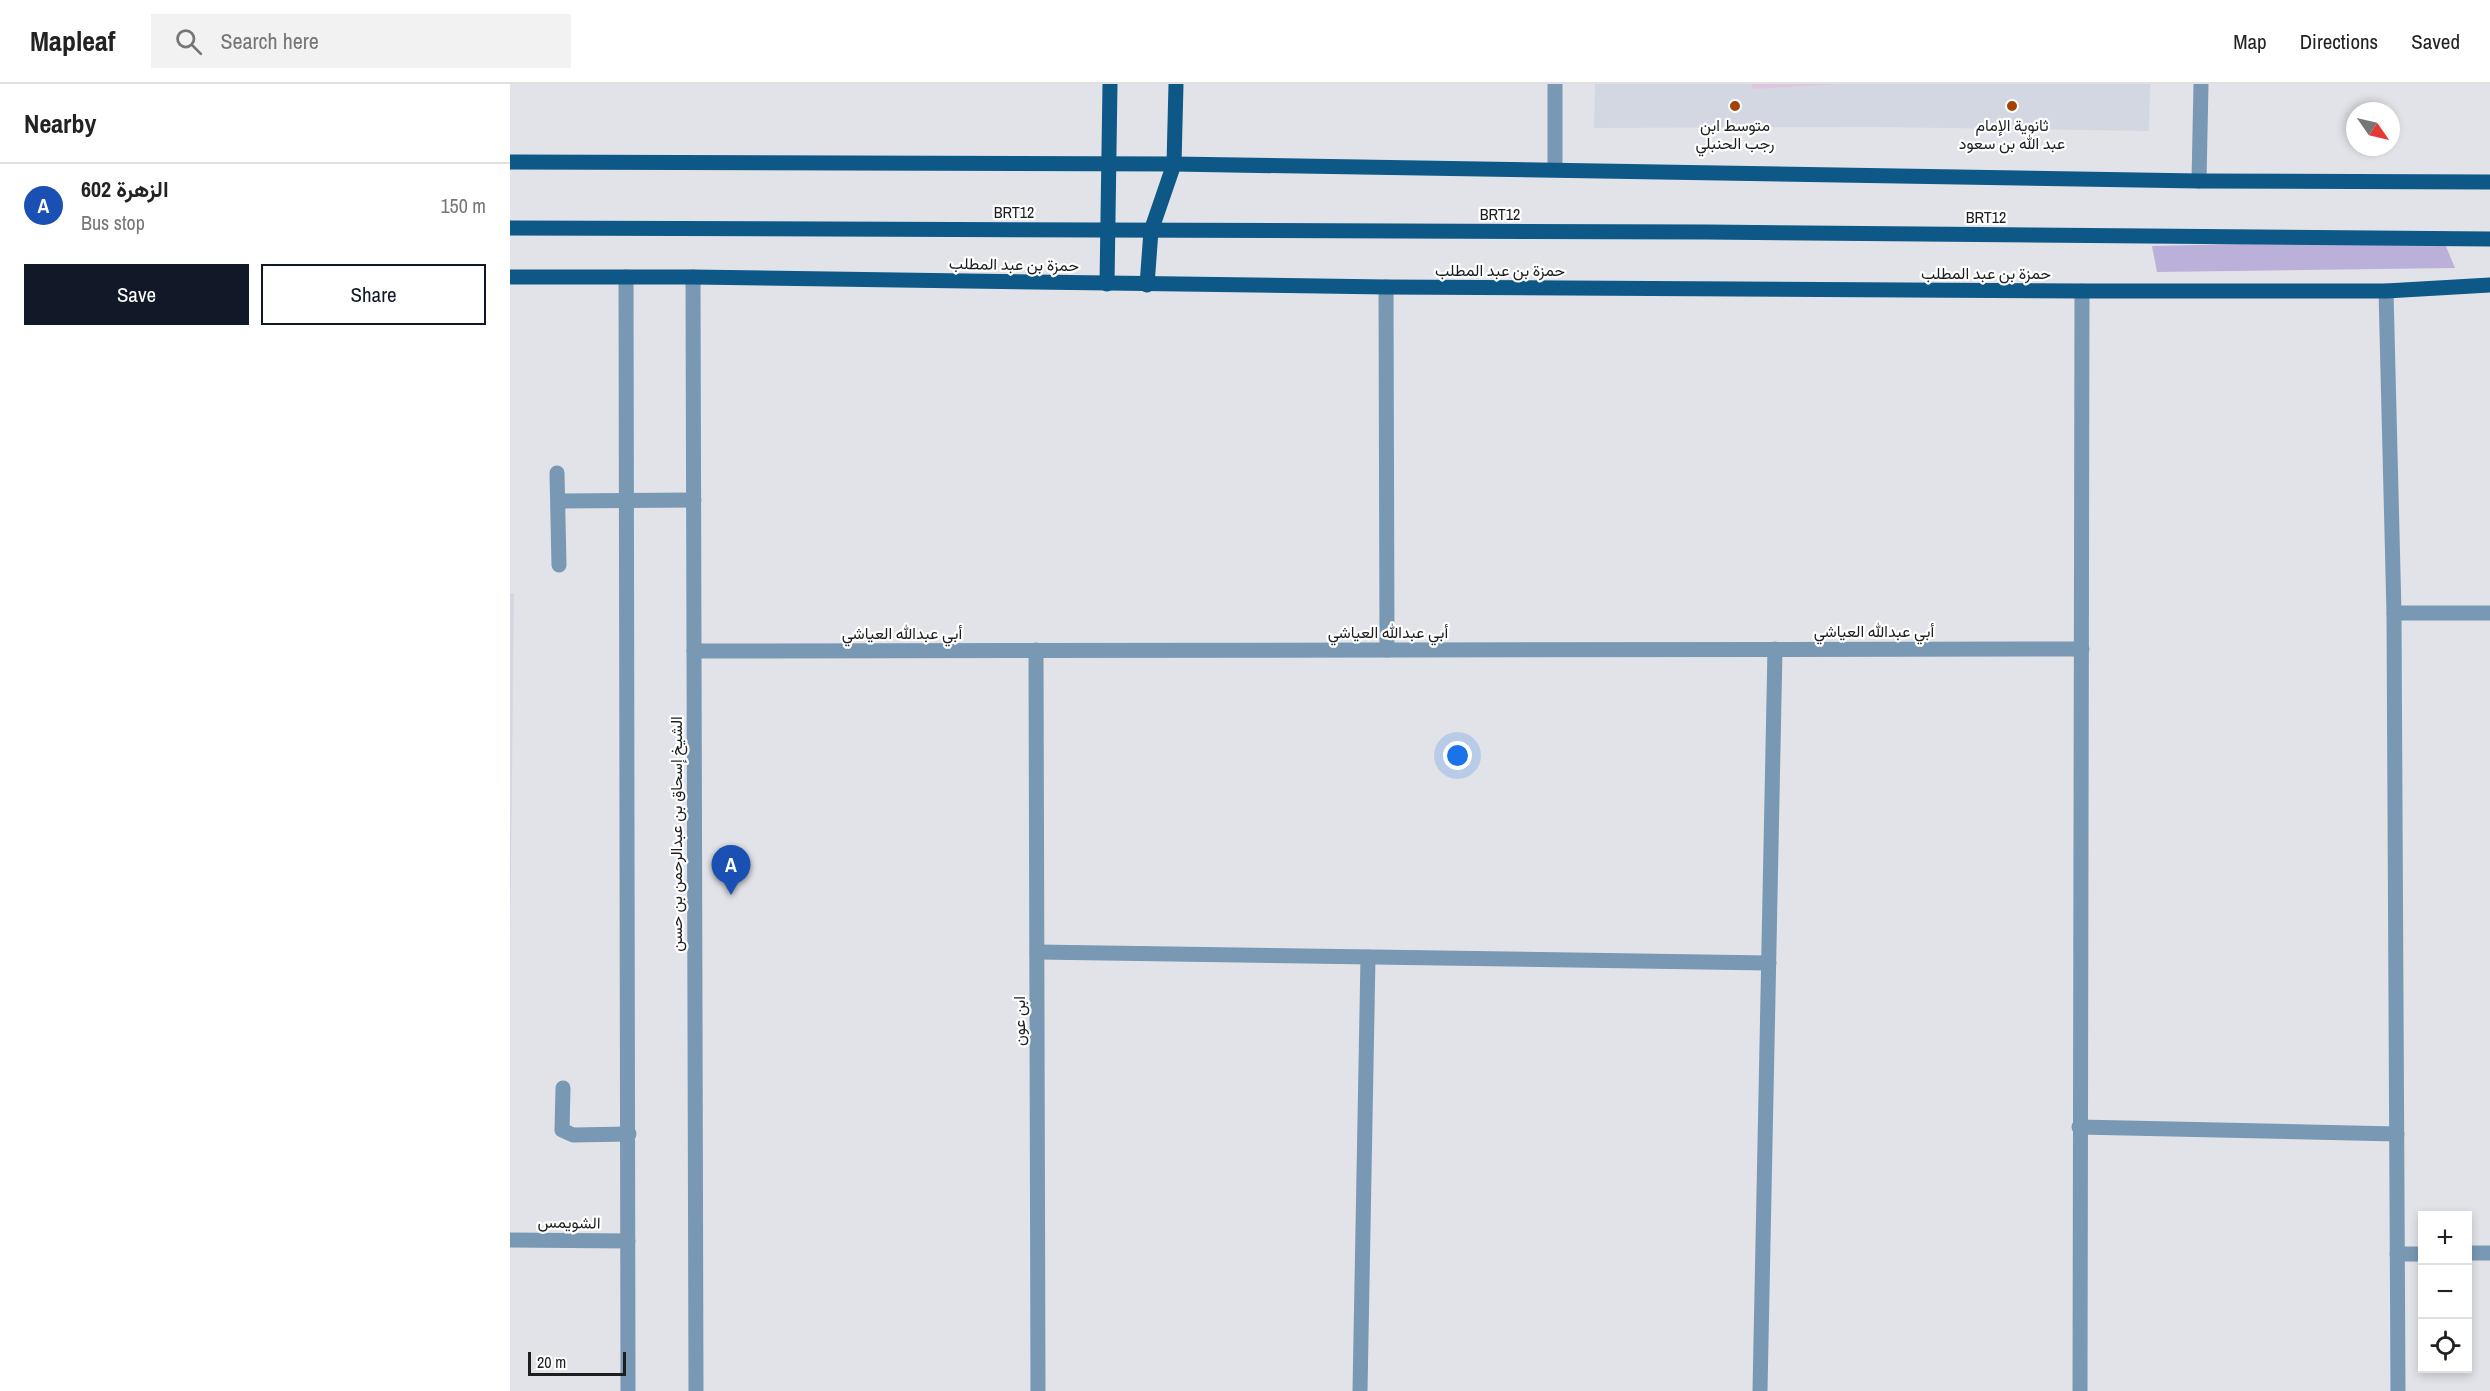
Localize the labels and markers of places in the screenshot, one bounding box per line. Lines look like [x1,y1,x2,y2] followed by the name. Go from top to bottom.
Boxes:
[1728,99,1742,113] marker: متوسط ابن رجب الحنبلي
[2005,99,2019,113] marker: ثانوية الإمام عبد الله بن سعود
[1695,114,1775,157] place label: متوسط ابن رجب الحنبلي
[1959,114,2065,154] place label: ثانوية الإمام عبد الله بن سعود
[712,846,750,895] pin: A

